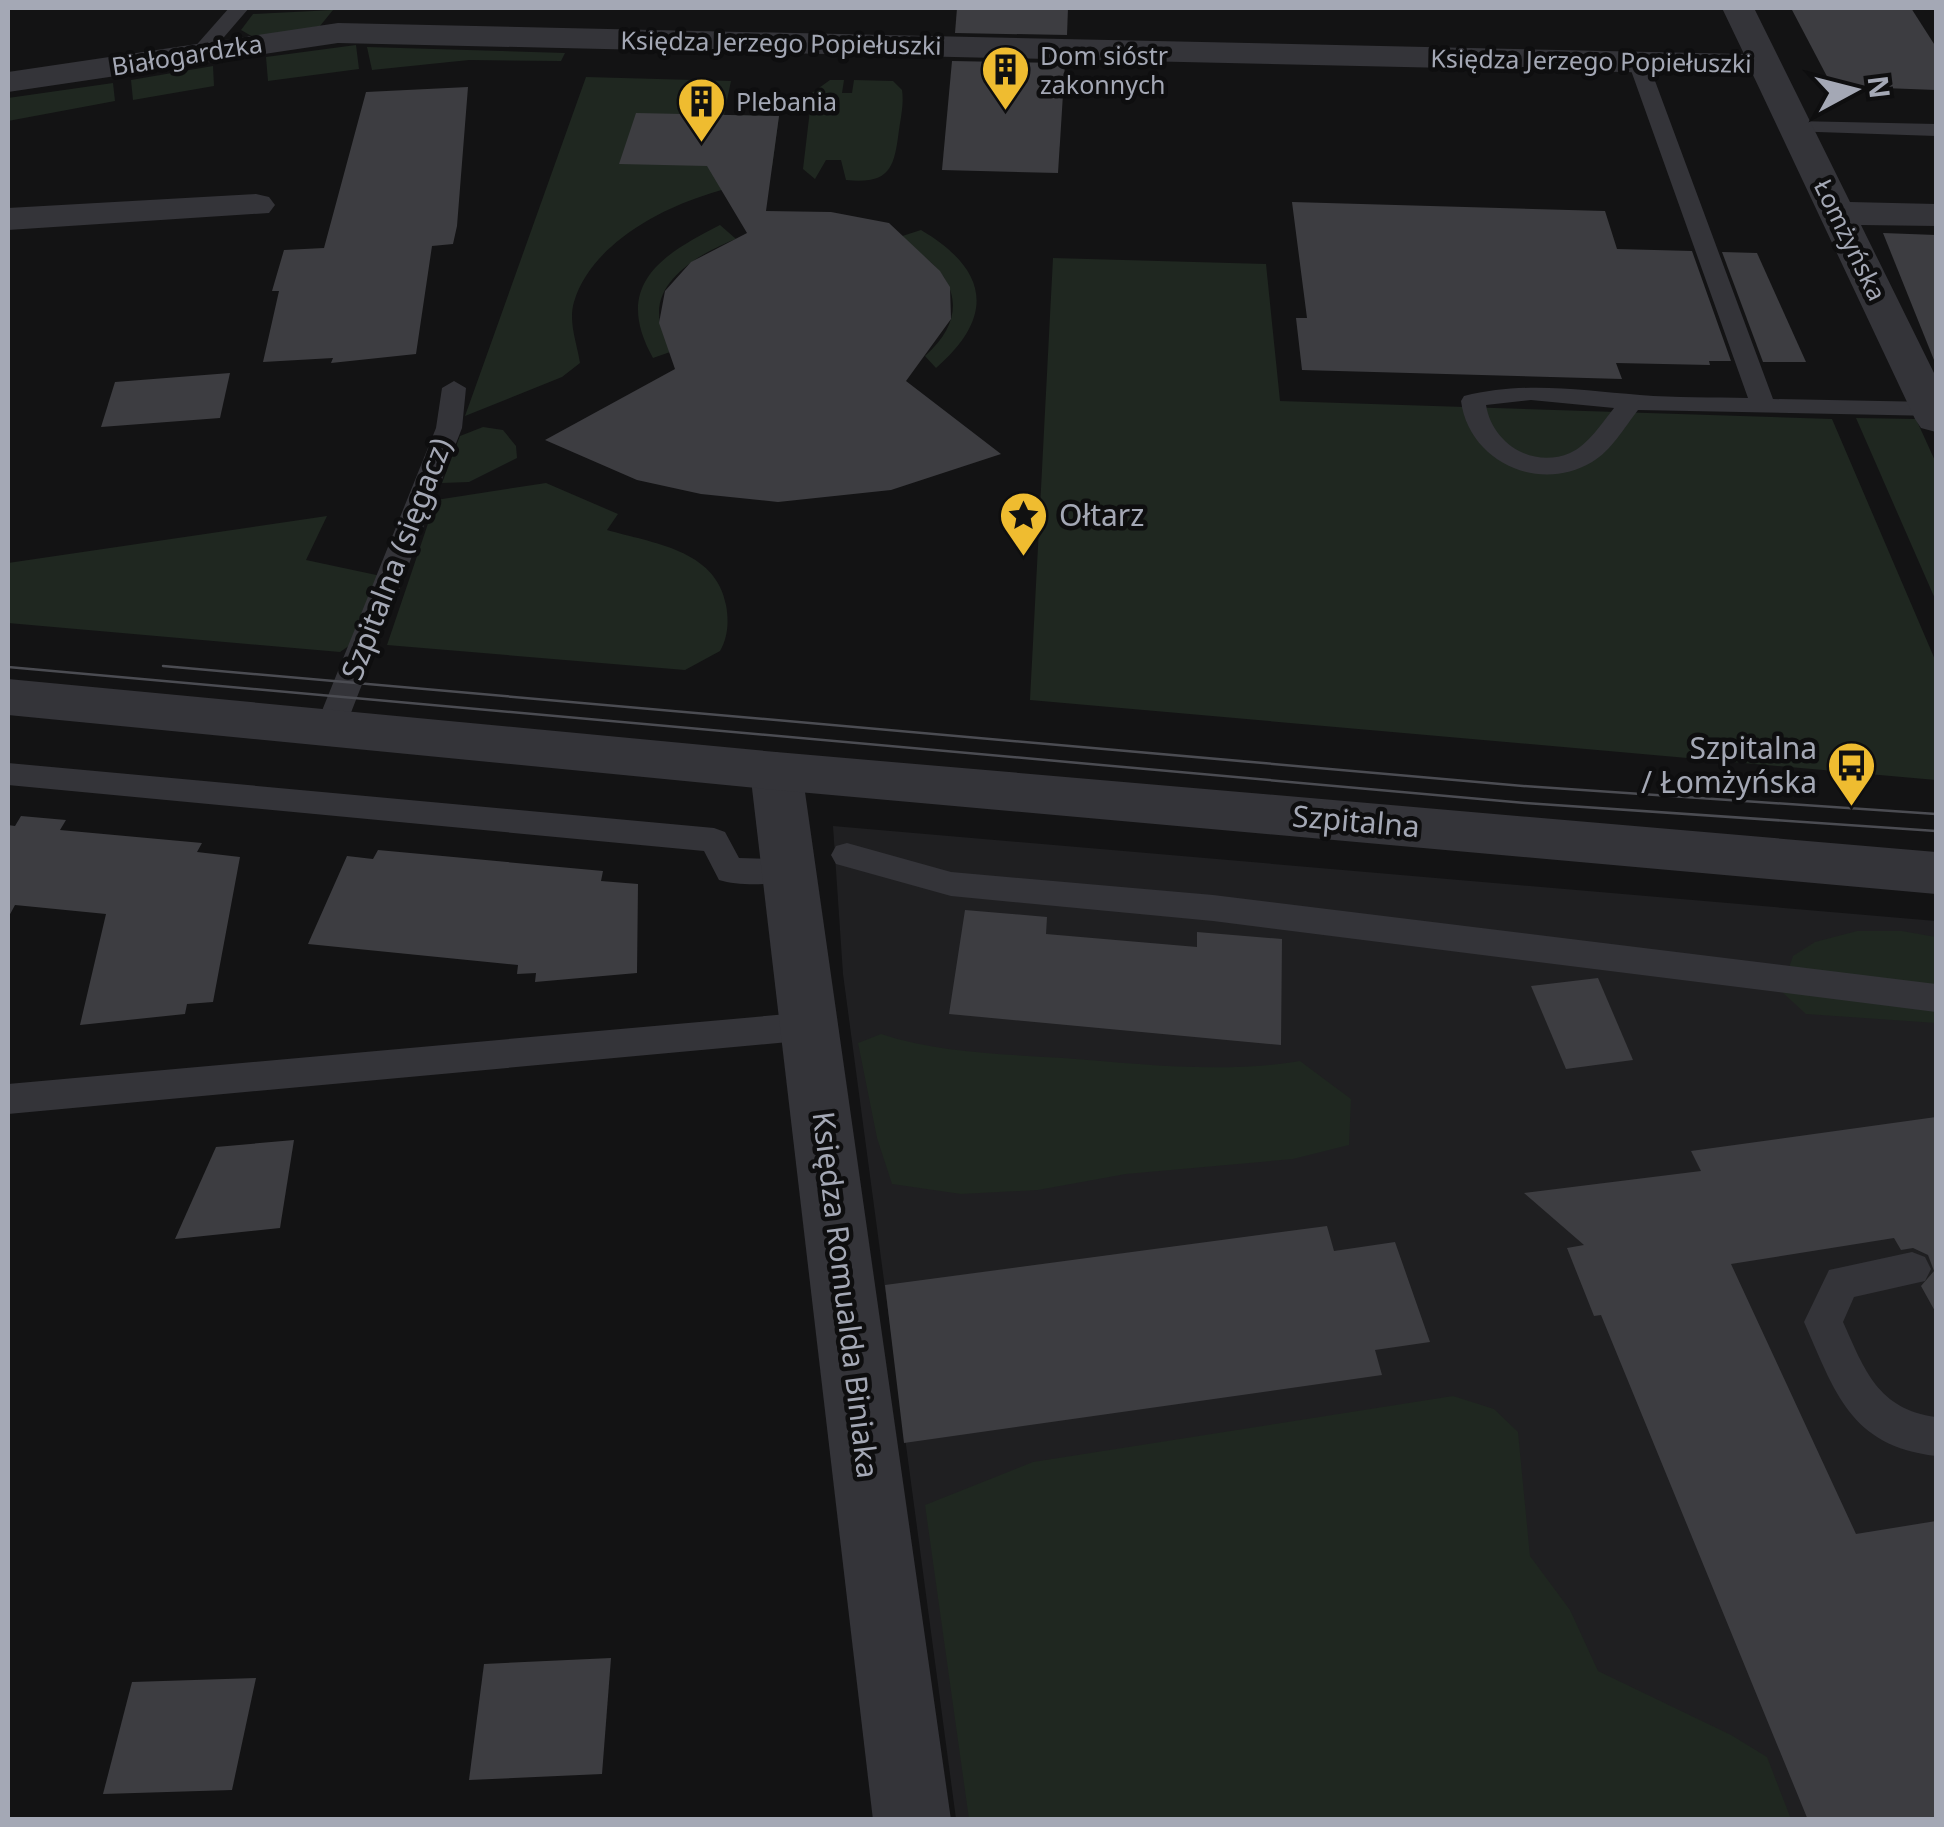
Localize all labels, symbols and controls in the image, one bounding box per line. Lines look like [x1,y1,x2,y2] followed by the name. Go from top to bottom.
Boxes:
[620,22,942,62] street label: Księdza Jerzego Popiełuszki
[109,25,265,83] street label: Białogardzka
[1040,38,1168,101] place label: Dom sióstr zakonnych
[1430,40,1752,80] street label: Księdza Jerzego Popiełuszki
[1804,40,1904,140] north arrow
[979,44,1031,112] building icon: Dom sióstr zakonnych
[1860,73,1900,100] text: N
[675,76,727,144] building icon: Plebania
[736,84,837,118] place label: Plebania
[1807,173,1895,306] street label: Łomżyńska
[331,432,461,685] street label: Szpitalna (sięgacz)
[998,490,1050,558] place icon: Ołtarz
[1059,494,1144,535] place label: Ołtarz
[1641,727,1817,802] place label: Szpitalna / Łomżyńska
[1826,740,1878,808] bus stop icon: Szpitalna / Łomżyńska
[1291,795,1421,846] street label: Szpitalna
[804,1109,889,1480] street label: Księdza Romualda Biniaka

